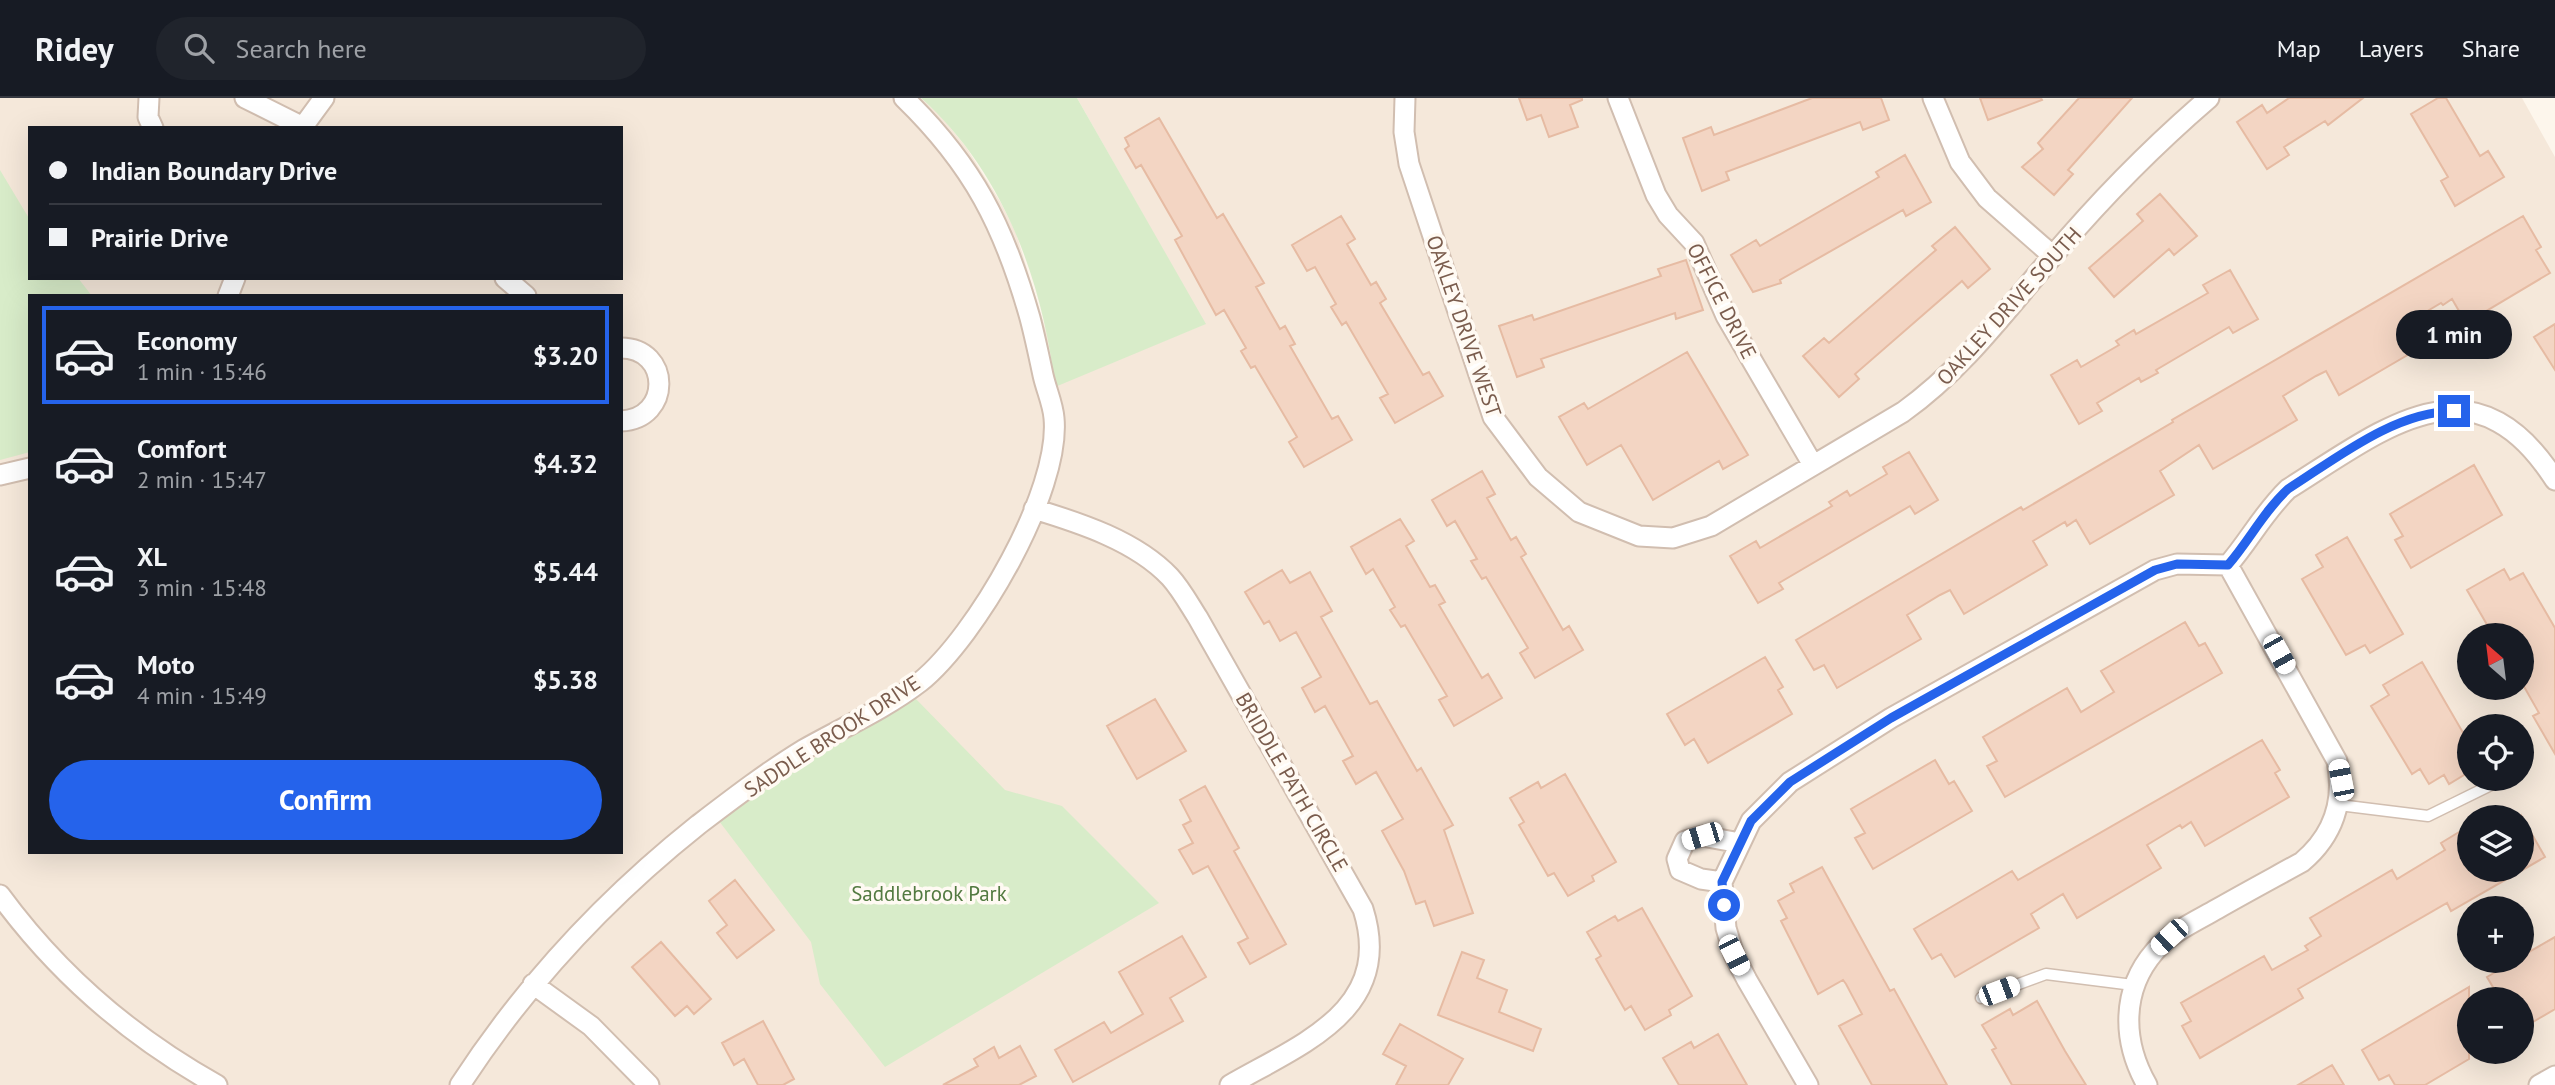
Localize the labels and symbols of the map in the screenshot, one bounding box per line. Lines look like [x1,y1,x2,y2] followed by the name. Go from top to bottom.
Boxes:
[1931,221,2087,391] street label: OAKLEY DRIVE SOUTH
[1420,232,1508,421] street label: OAKLEY DRIVE WEST
[1681,238,1763,364] street label: OFFICE DRIVE
[2396,310,2512,358] callout: 1 min
[2438,395,2470,427] route end
[2457,623,2534,700] north arrow
[2260,631,2299,677] car
[739,669,925,803] street label: SADDLE BROOK DRIVE
[1230,688,1354,876] street label: BRIDDLE PATH CIRCLE
[2327,757,2356,803] car
[1679,820,1726,852] car
[851,880,1007,907] park label: Saddlebrook Park
[1708,889,1740,921] route start
[2147,915,2192,959] car
[1716,932,1753,978] car
[1976,974,2023,1008] car

